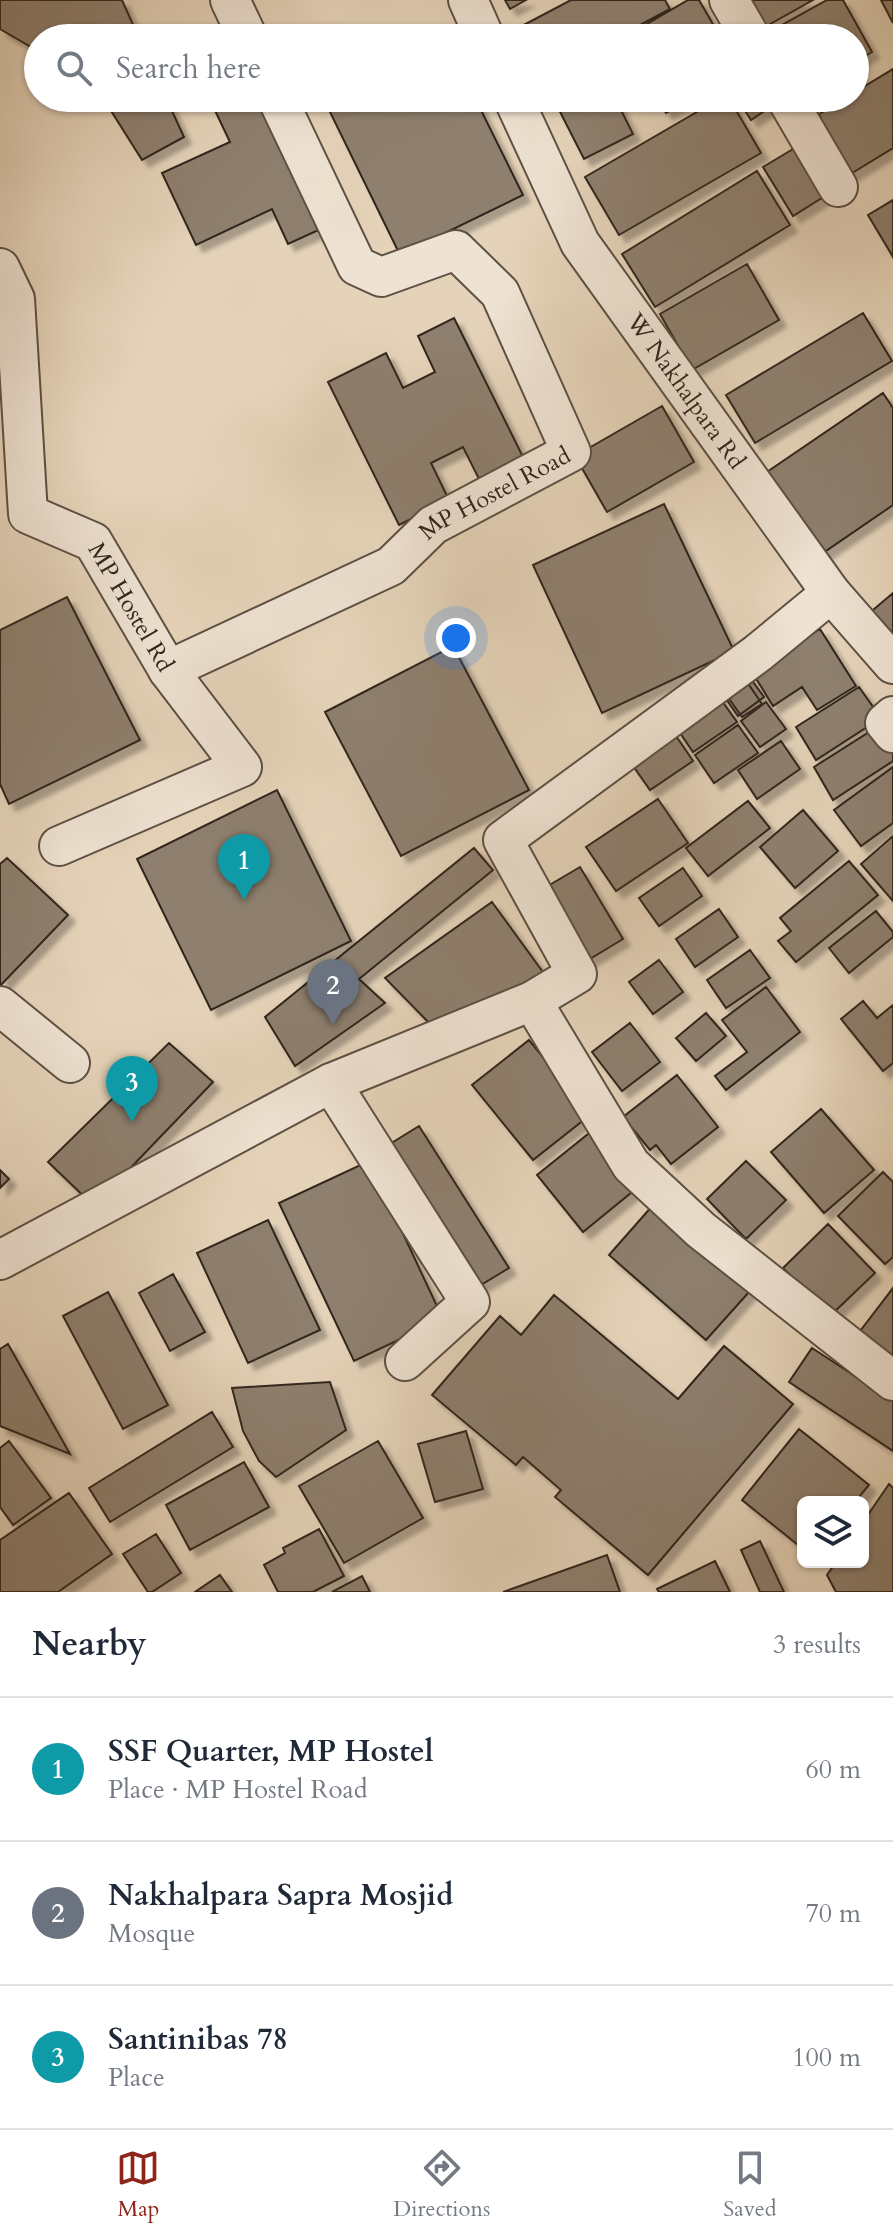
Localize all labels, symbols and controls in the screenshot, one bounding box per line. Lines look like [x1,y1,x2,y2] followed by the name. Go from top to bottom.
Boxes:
[24,24,869,112] search box
[52,46,96,90] icon: search
[116,48,261,89] text: Search here
[618,306,753,476] street label: W Nakhalpara Rd
[411,439,577,548] street label: MP Hostel Road
[80,536,182,678] street label: MP Hostel Rd
[436,618,476,658] your location
[218,834,270,900] pin: 1
[307,959,359,1025] pin: 2
[106,1056,158,1122] pin: 3
[797,1496,869,1568] map controls
[797,1496,869,1568] button: layers
[32,1621,147,1667] text: Nearby
[773,1627,861,1662] text: 3 results
[108,1731,433,1772] text: SSF Quarter, MP Hostel
[51,1752,65,1787] text: 1
[805,1752,861,1787] text: 60 m
[108,1772,368,1807] text: Place · MP Hostel Road
[108,1875,453,1916] text: Nakhalpara Sapra Mosjid
[51,1896,65,1931] text: 2
[805,1896,861,1931] text: 70 m
[108,1916,195,1951] text: Mosque
[108,2019,288,2060] text: Santinibas 78
[51,2040,65,2075] text: 3
[792,2040,861,2075] text: 100 m
[108,2060,165,2095] text: Place
[116,2146,160,2224] tab: Map
[393,2146,490,2224] tab: Directions
[723,2146,777,2224] tab: Saved

